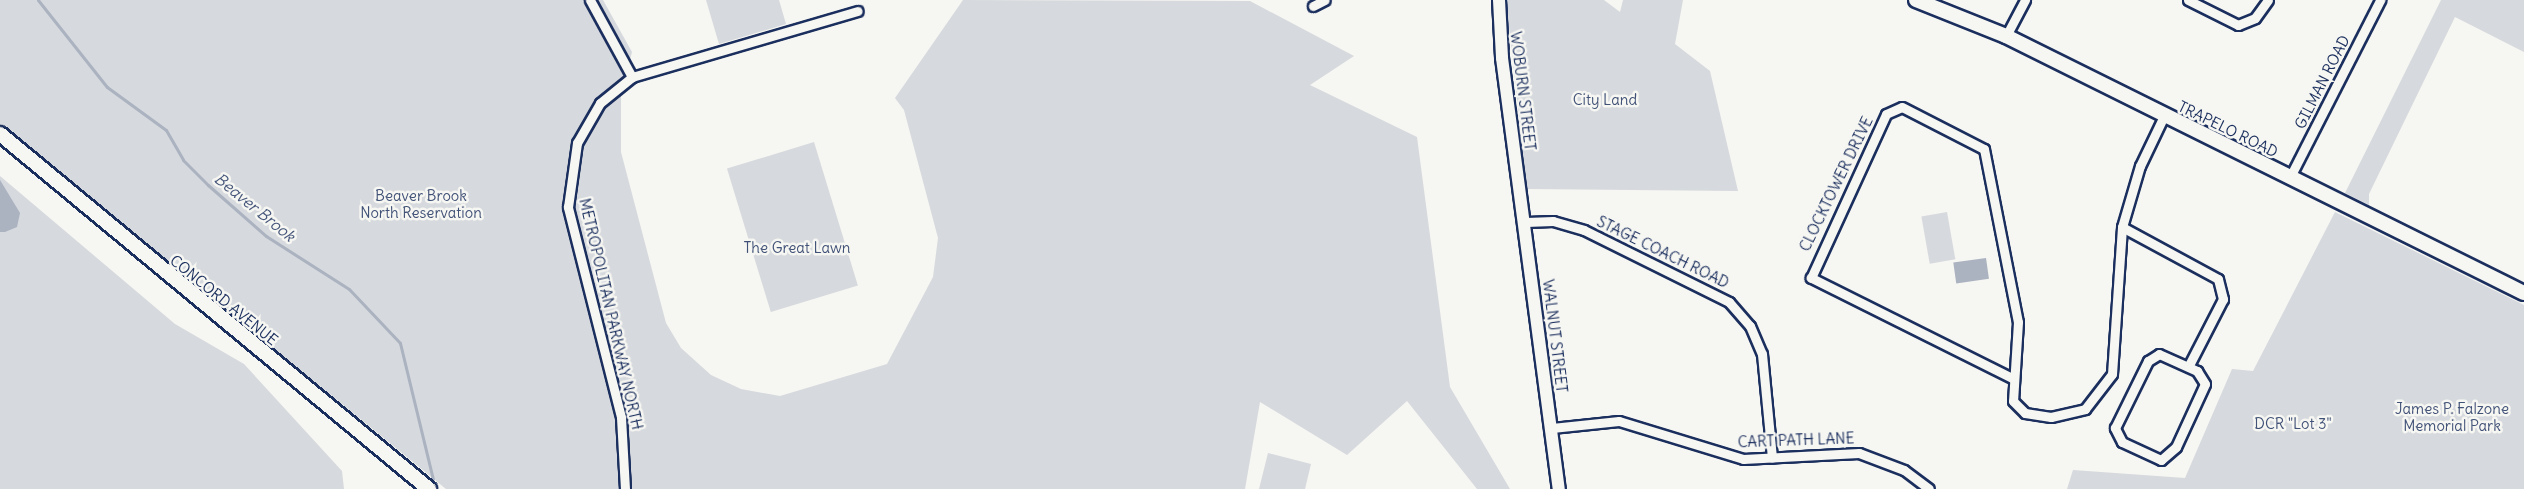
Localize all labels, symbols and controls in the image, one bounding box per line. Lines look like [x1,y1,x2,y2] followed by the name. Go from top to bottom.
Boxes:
[1507,30,1539,152] street label: WOBURN STREET
[2291,32,2353,132] street label: GILMAN ROAD
[1573,91,1637,109] park label: City Land
[2175,97,2281,161] street label: TRAPELO ROAD
[1796,114,1876,254] street label: CLOCKTOWER DRIVE
[211,169,299,245] water label: Beaver Brook
[360,186,482,221] park label: Beaver Brook North Reservation
[576,197,646,431] street label: METROPOLITAN PARKWAY NORTH
[1594,212,1732,292] street label: STAGE COACH ROAD
[743,239,851,257] park label: The Great Lawn
[167,251,281,349] street label: CONCORD AVENUE
[1539,278,1571,394] street label: WALNUT STREET
[2395,399,2509,434] park label: James P. Falzone Memorial Park
[2254,415,2332,433] park label: DCR "Lot 3"
[1737,429,1855,451] street label: CART PATH LANE

